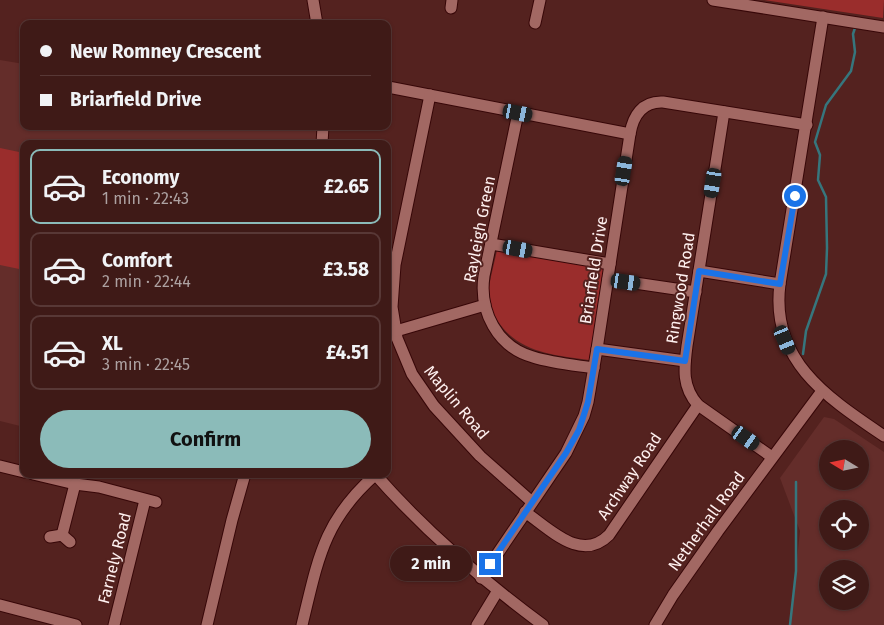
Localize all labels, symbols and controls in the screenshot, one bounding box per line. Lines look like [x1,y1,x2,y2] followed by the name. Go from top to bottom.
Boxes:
[70,40,261,63] text: New Romney Crescent
[70,88,201,111] text: Briarfield Drive
[501,103,534,123] car
[614,155,633,187] car
[42,164,87,209] icon: car
[102,166,179,189] text: Economy
[703,167,722,199] car
[460,174,499,284] street label: Rayleigh Green
[324,175,369,198] text: £2.65
[784,185,806,207] route start
[102,189,189,208] text: 1 min · 22:43
[576,215,611,325] street label: Briarfield Drive
[662,231,699,345] street label: Ringwood Road
[501,239,534,259] car
[42,247,87,292] icon: car
[102,249,172,272] text: Comfort
[323,258,369,281] text: £3.58
[102,272,191,291] text: 2 min · 22:44
[610,272,641,292] car
[772,323,797,357] car
[42,330,87,375] icon: car
[102,332,123,355] text: XL
[326,341,369,364] text: £4.51
[102,355,190,374] text: 3 min · 22:45
[420,362,493,443] street label: Maplin Road
[40,410,371,468] button: Confirm
[729,423,762,453] car
[593,429,665,523] street label: Archway Road
[819,440,869,490] north arrow
[819,440,869,610] map controls
[664,468,749,575] street label: Netherhall Road
[819,500,869,550] button: locate
[94,510,135,606] street label: Farnely Road
[390,546,472,582] callout: 2 min
[479,553,501,575] route end
[411,554,451,573] text: 2 min
[819,560,869,610] button: layers

